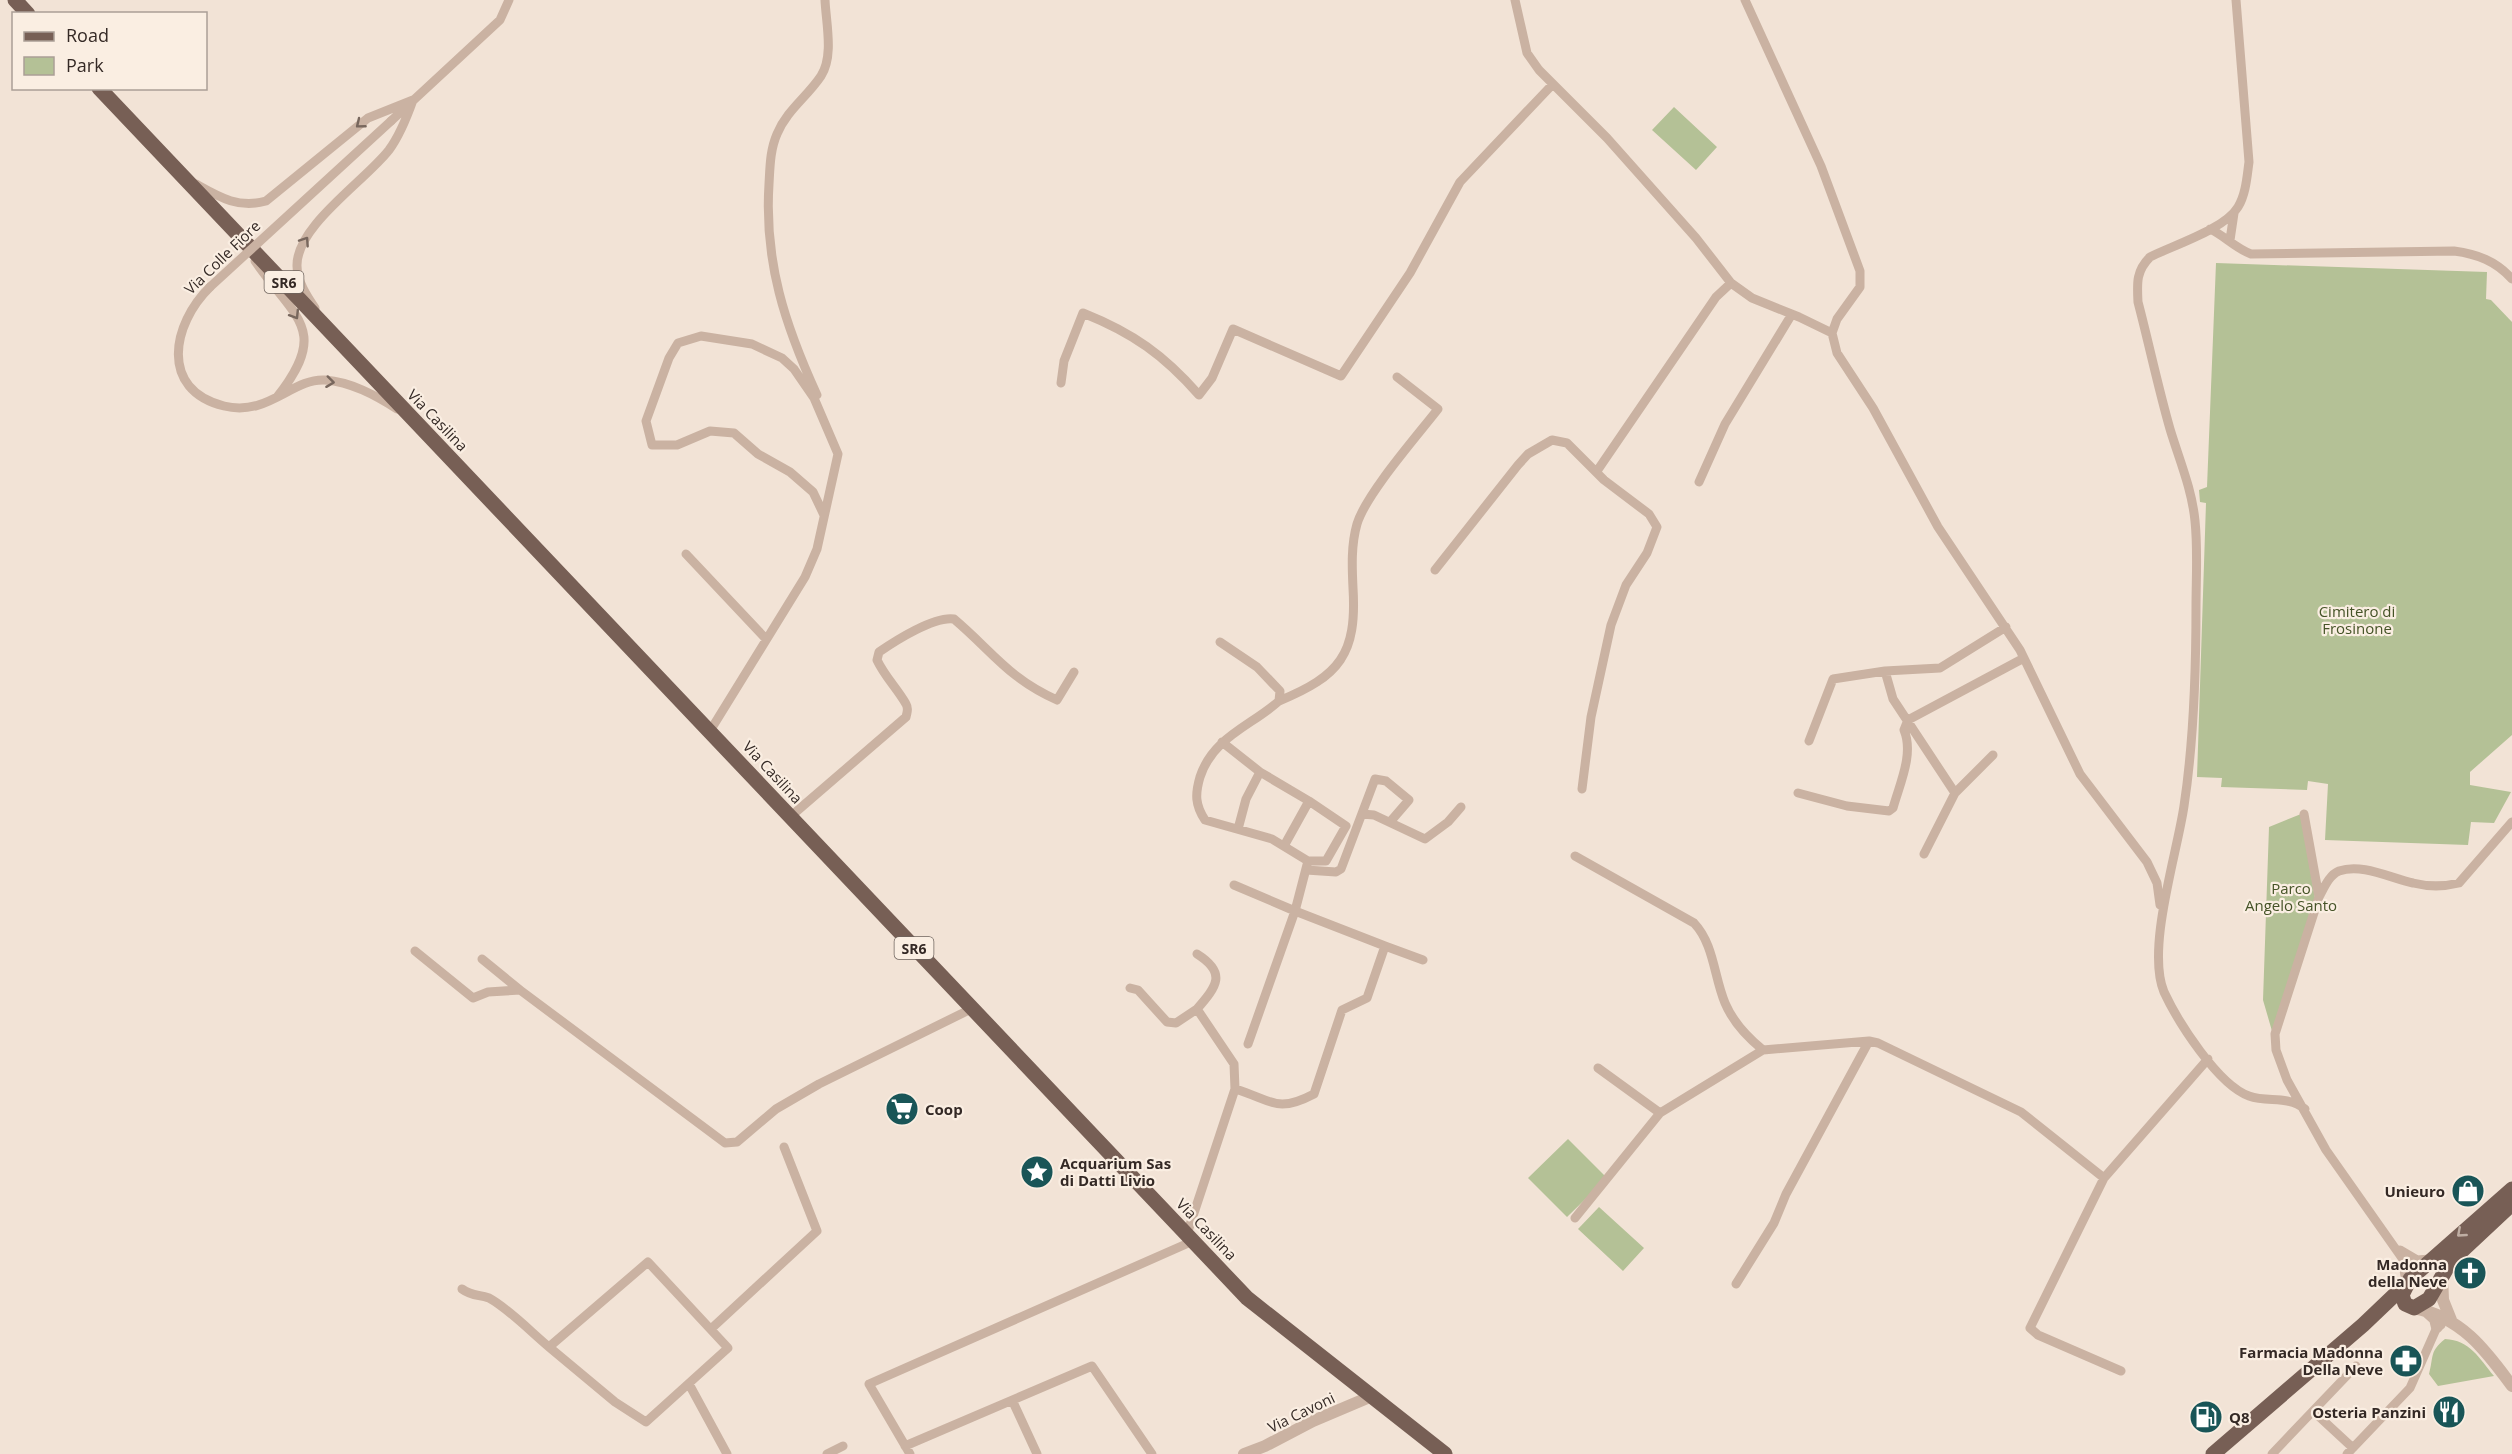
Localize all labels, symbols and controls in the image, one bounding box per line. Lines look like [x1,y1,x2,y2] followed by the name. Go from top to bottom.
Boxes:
[12,12,207,90] legend
[66,23,109,47] text: Road
[66,53,104,77] text: Park
[356,117,367,128] one-way arrow
[180,216,264,298] street label: Via Colle Fiore
[298,237,309,248] one-way arrow
[264,271,304,293] road number: SR6
[288,309,300,319] one-way arrow
[325,375,334,388] one-way arrow
[403,385,473,455] street label: Via Casilina
[2319,601,2395,638] park label: Cimitero di Frosinone
[739,736,807,808] street label: Via Casilina
[2245,878,2337,915] park label: Parco Angelo Santo
[894,937,934,959] road number: SR6
[884,1091,920,1127] supermarket icon: Coop
[925,1099,963,1119] place label: Coop
[1060,1153,1171,1190] place label: Acquarium Sas di Datti Livio
[1019,1154,1055,1190] place icon: Acquarium Sas di Datti Livio
[2450,1173,2486,1209] shop icon: Unieuro
[2384,1181,2445,1201] place label: Unieuro
[1172,1194,1242,1264] street label: Via Casilina
[2457,1226,2468,1237] one-way arrow
[2368,1254,2447,1291] place label: Madonna della Neve
[2452,1255,2488,1291] church icon: Madonna della Neve
[2239,1342,2383,1379] place label: Farmacia Madonna Della Neve
[2388,1343,2424,1379] pharmacy icon: Farmacia Madonna Della Neve
[1264,1387,1338,1437] street label: Via Cavoni
[2431,1394,2467,1430] restaurant icon: Osteria Panzini
[2188,1399,2224,1435] fuel station icon: Q8
[2312,1402,2426,1422] place label: Osteria Panzini
[2229,1407,2250,1427] place label: Q8

